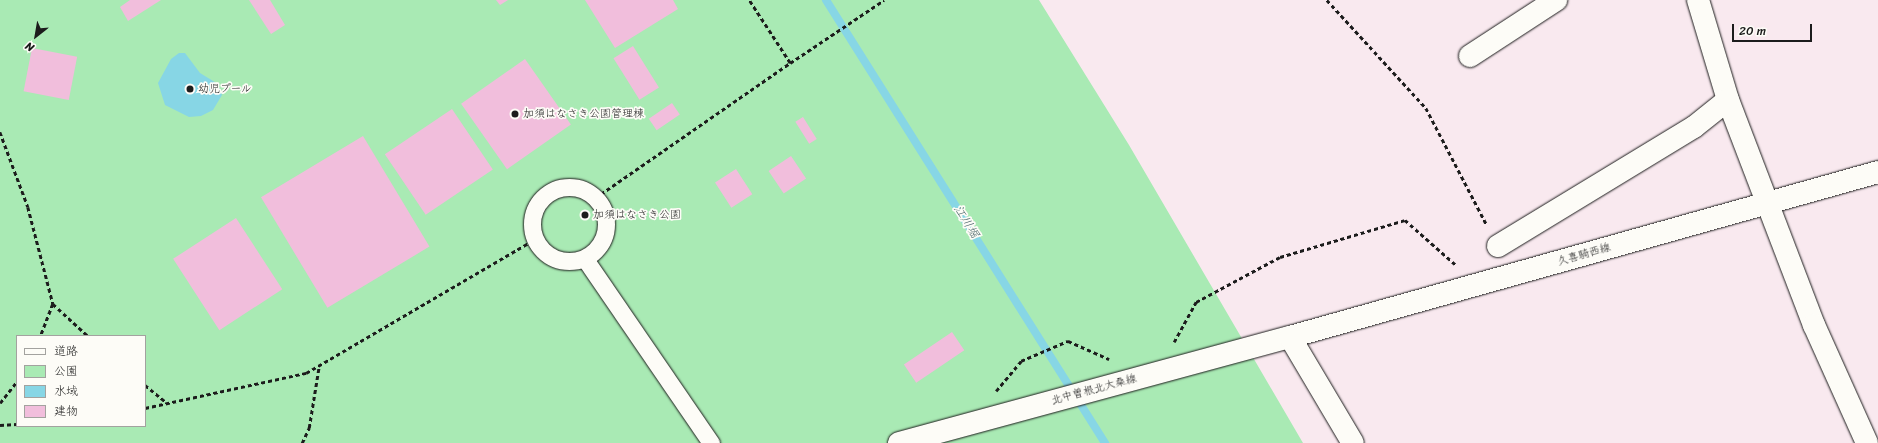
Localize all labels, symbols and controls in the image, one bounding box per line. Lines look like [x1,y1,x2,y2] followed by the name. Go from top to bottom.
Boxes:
[16,16,56,56] north arrow
[1734,16,1814,42] scale bar
[1739,20,1766,42] text: 20 m
[21,37,38,57] text: N
[198,82,252,96] place label: 幼児プール
[185,84,195,94] marker: 幼児プール
[523,107,644,121] place label: 加須はなさき公園管理棟
[510,109,520,119] marker: 加須はなさき公園管理棟
[950,203,982,241] water label: 江川堀
[593,208,681,222] place label: 加須はなさき公園
[580,210,590,220] marker: 加須はなさき公園
[1556,241,1612,269] street label: 久喜騎西線
[16,335,146,427] legend
[54,340,78,362] text: 道路
[54,360,78,382] text: 公園
[1050,372,1138,408] street label: 北中曽根北大桑線
[54,380,78,402] text: 水域
[54,400,78,422] text: 建物

